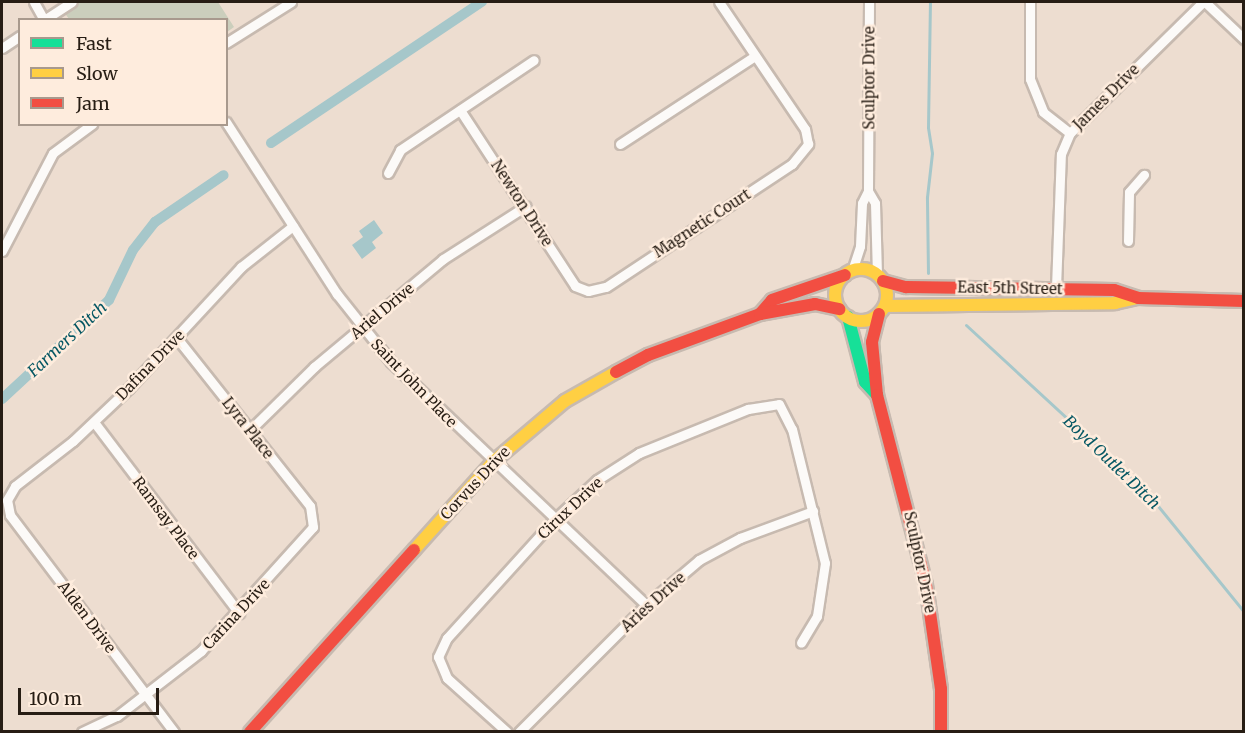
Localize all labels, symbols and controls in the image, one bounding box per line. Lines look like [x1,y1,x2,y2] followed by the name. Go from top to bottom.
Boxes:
[18,18,228,126] legend
[860,26,878,130] street label: Sculptor Drive
[76,32,112,55] text: Fast
[1069,60,1143,134] street label: James Drive
[76,62,118,85] text: Slow
[76,92,110,115] text: Jam
[487,157,557,249] street label: Newton Drive
[650,185,754,261] street label: Magnetic Court
[957,278,1063,298] street label: East 5th Street
[347,279,417,343] street label: Ariel Drive
[23,297,111,381] water label: Farmers Ditch
[112,326,188,404] street label: Dafina Drive
[367,335,461,431] street label: Saint John Place
[218,394,278,462] street label: Lyra Place
[1060,411,1164,513] water label: Boyd Outlet Ditch
[437,443,513,523] street label: Corvus Drive
[129,473,203,563] street label: Ramsay Place
[534,473,606,543] street label: Cirux Drive
[900,510,940,614] street label: Sculptor Drive
[617,569,689,635] street label: Aries Drive
[199,575,273,653] street label: Carina Drive
[54,578,120,656] street label: Alden Drive
[21,676,162,714] scale bar
[29,687,82,710] text: 100 m

